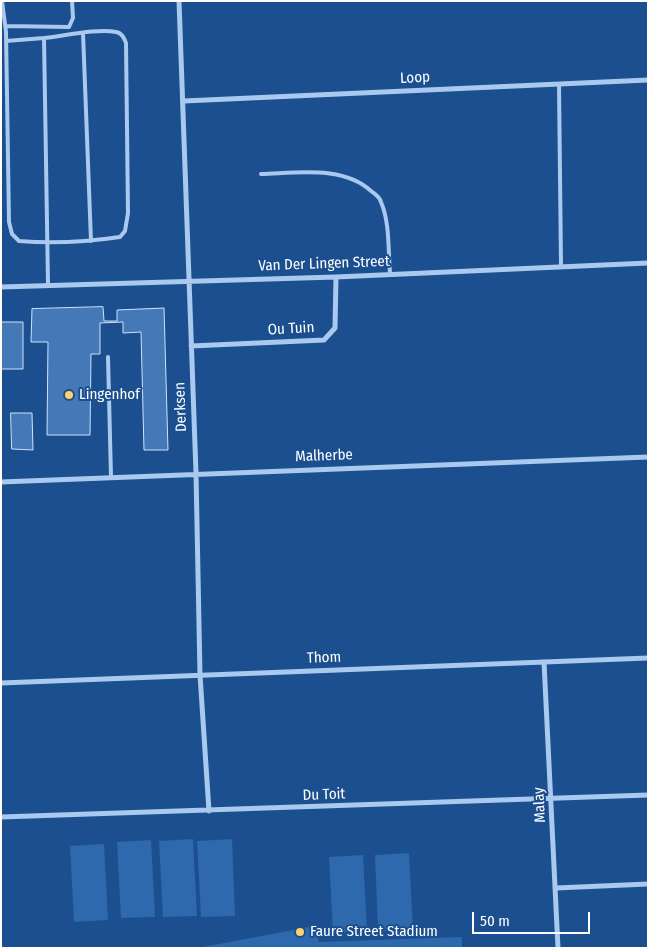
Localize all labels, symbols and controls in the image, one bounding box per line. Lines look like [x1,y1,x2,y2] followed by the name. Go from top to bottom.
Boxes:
[400,68,430,88] street label: Loop
[258,253,390,275] street label: Van Der Lingen Street
[267,319,315,339] street label: Ou Tuin
[171,382,191,432] street label: Derksen
[79,386,140,404] place label: Lingenhof
[63,389,75,401] marker: Lingenhof
[295,446,353,466] street label: Malherbe
[307,648,341,668] street label: Thom
[302,785,346,805] street label: Du Toit
[530,787,550,823] street label: Malay
[474,902,592,934] scale bar
[480,912,510,930] text: 50 m
[310,923,438,941] place label: Faure Street Stadium
[294,926,306,938] marker: Faure Street Stadium

